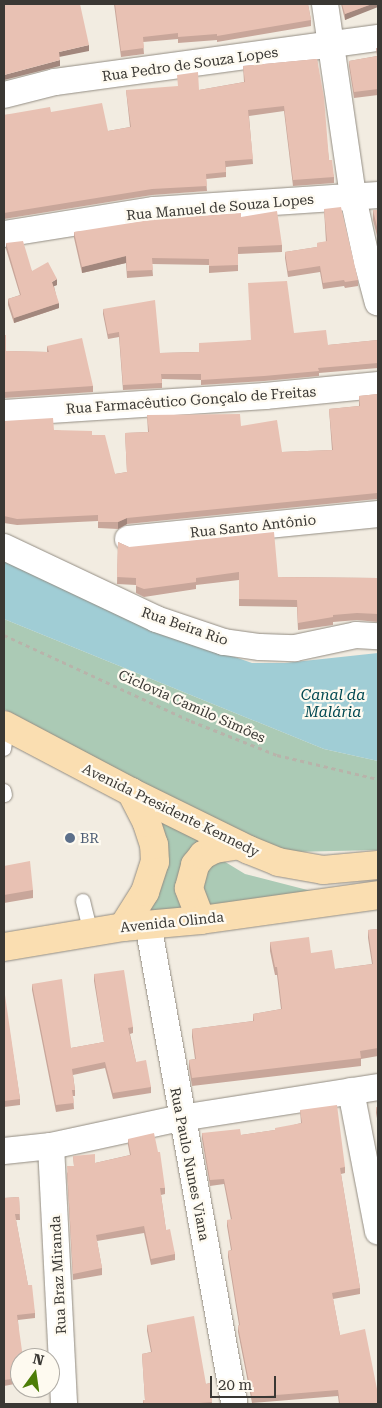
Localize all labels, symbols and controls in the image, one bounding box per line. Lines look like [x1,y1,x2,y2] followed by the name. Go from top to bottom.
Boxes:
[101,43,279,85] street label: Rua Pedro de Souza Lopes
[126,190,314,224] street label: Rua Manuel de Souza Lopes
[65,383,317,417] street label: Rua Farmacêutico Gonçalo de Freitas
[189,511,317,541] street label: Rua Santo Antônio
[140,603,230,649] street label: Rua Beira Rio
[116,666,268,746] street label: Ciclovia Camilo Simões
[301,686,365,721] water label: Canal da Malária
[80,760,262,860] street label: Avenida Presidente Kennedy
[80,830,99,846] place label: BR
[64,832,76,844] marker: BR
[119,908,225,936] street label: Avenida Olinda
[167,1086,213,1242] street label: Rua Paulo Nunes Viana
[47,1215,69,1335] street label: Rua Braz Miranda
[10,1348,60,1398] north arrow
[31,1350,46,1368] text: N
[212,1366,278,1398] scale bar
[218,1376,252,1394] text: 20 m

